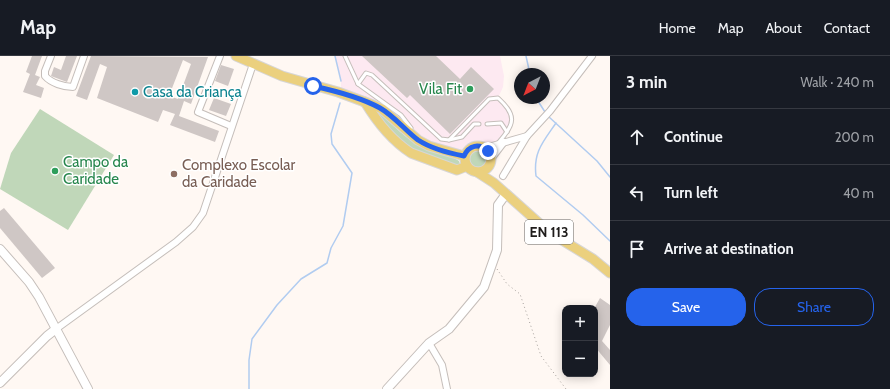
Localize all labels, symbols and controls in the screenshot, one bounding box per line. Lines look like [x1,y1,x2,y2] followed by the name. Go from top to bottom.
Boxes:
[20,16,56,39] text: Map
[659,19,696,37] text: Home
[718,19,743,37] text: Map
[765,19,802,37] text: About
[824,19,870,37] text: Contact
[514,68,550,104] north arrow
[626,72,667,92] text: 3 min
[800,74,874,90] text: Walk · 240 m
[304,77,322,95] route start
[419,80,462,98] place label: Vila Fit
[143,83,243,101] place label: Casa da Criança
[465,84,475,94] marker: Vila Fit
[130,87,140,97] marker: Casa da Criança
[626,126,648,148] icon: ahead
[664,128,723,146] text: Continue
[835,129,874,145] text: 200 m
[479,142,497,160] route end
[63,153,129,188] place label: Campo da Caridade
[182,156,295,191] place label: Complexo Escolar da Caridade
[50,166,60,176] marker: Campo da Caridade
[169,169,179,179] marker: Complexo Escolar da Caridade
[626,182,648,204] icon: left
[664,184,718,202] text: Turn left
[843,185,874,201] text: 40 m
[525,220,573,244] road number: EN 113
[626,238,648,260] icon: arrive
[664,240,794,258] text: Arrive at destination
[626,288,746,326] button: Save
[754,288,874,326] button: Share
[562,305,598,377] map controls
[562,305,598,341] button: +
[562,341,598,377] button: −

